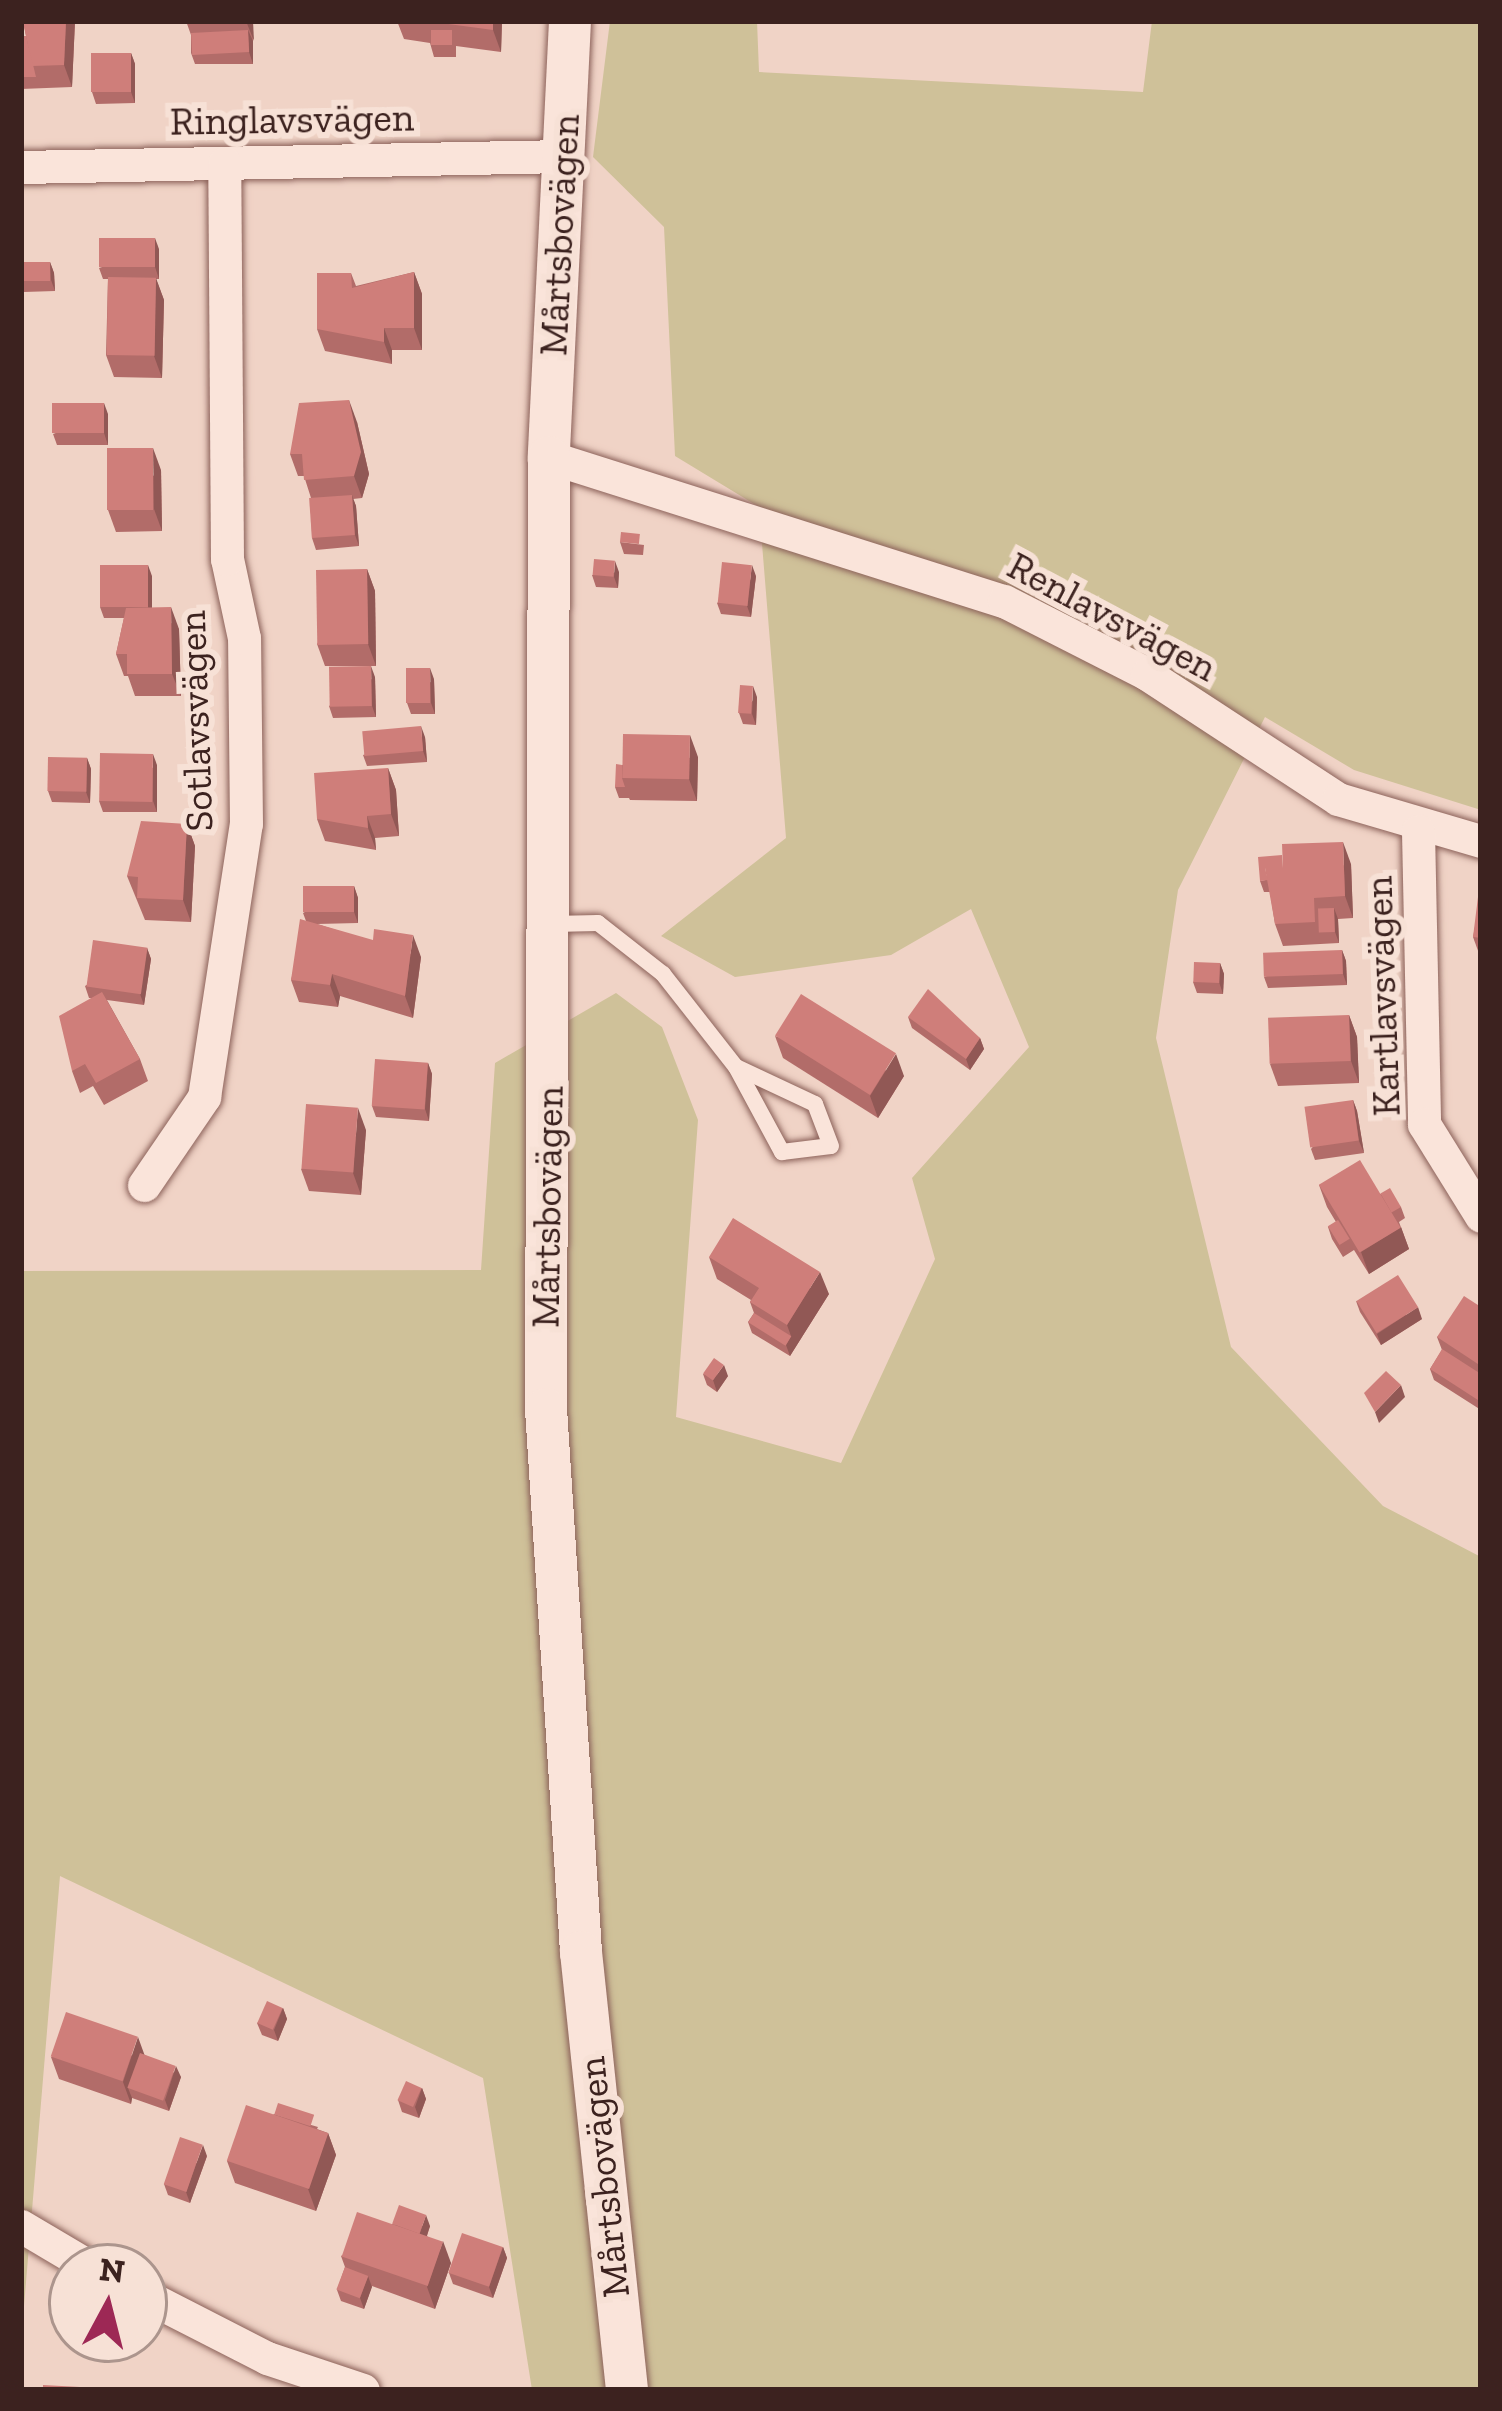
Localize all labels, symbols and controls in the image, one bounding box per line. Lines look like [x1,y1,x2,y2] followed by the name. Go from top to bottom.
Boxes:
[169,94,415,146] street label: Ringlavsvägen
[530,113,590,357] street label: Mårtsbovägen
[1000,542,1224,692] street label: Renlavsvägen
[169,610,223,832] street label: Sotlavsvägen
[1355,875,1411,1117] street label: Kartlavsvägen
[522,1086,574,1328] street label: Mårtsbovägen
[568,2054,640,2300] street label: Mårtsbovägen
[48,2243,168,2363] north arrow
[97,2249,127,2291] text: N

